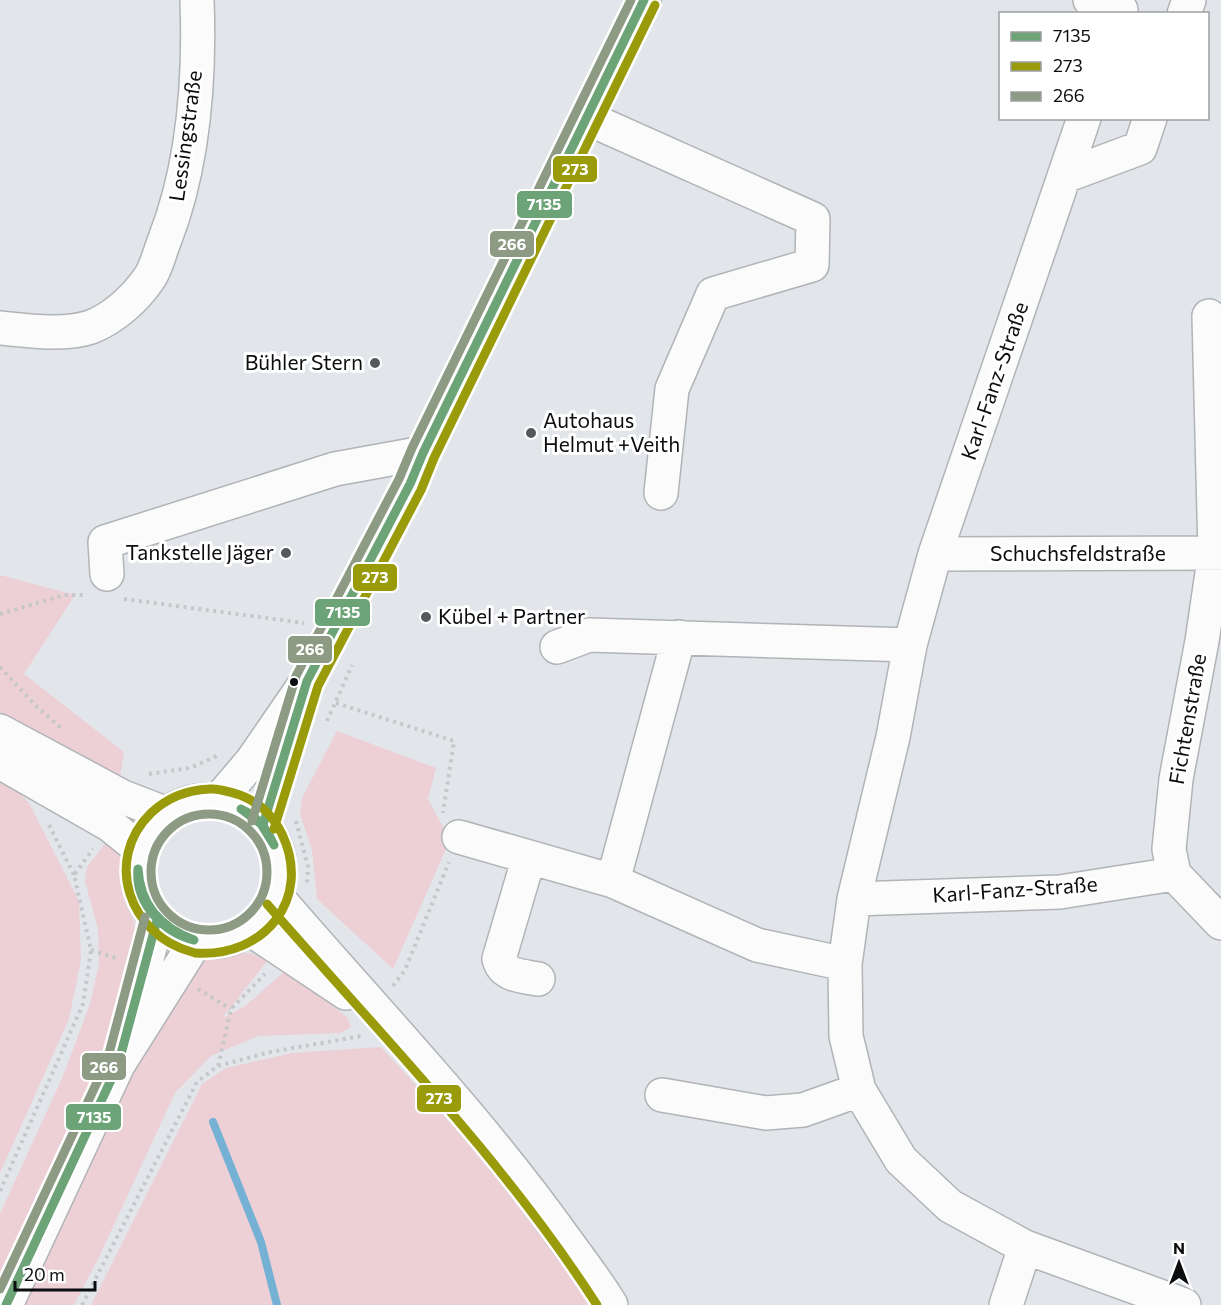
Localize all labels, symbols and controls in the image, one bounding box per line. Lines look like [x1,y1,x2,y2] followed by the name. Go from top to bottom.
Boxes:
[999,12,1209,120] legend
[1053,24,1091,46] text: 7135
[1053,54,1083,76] text: 273
[163,69,206,203] street label: Lessingstraße
[1053,84,1085,106] text: 266
[552,155,598,183] line badge: 273
[561,159,589,178] text: 273
[516,190,573,219] line badge: 7135
[527,194,561,213] text: 7135
[489,230,535,258] line badge: 266
[498,234,527,253] text: 266
[955,298,1032,463] street label: Karl-Fanz-Straße
[245,349,363,374] place label: Bühler Stern
[368,356,382,370] marker: Bühler Stern
[543,407,680,456] place label: Autohaus Helmut +Veith
[524,426,538,440] marker: Autohaus Helmut +Veith
[126,539,274,564] place label: Tankstelle Jäger
[990,540,1166,565] street label: Schuchsfeldstraße
[279,546,293,560] marker: Tankstelle Jäger
[352,563,398,592] line badge: 273
[361,567,389,586] text: 273
[314,598,371,627] line badge: 7135
[326,602,360,621] text: 7135
[438,603,585,628] place label: Kübel + Partner
[419,610,433,624] marker: Kübel + Partner
[287,635,333,664] line badge: 266
[296,639,325,658] text: 266
[1163,651,1210,786] street label: Fichtenstraße
[288,676,300,688] unlabelled marker
[932,870,1098,907] street label: Karl-Fanz-Straße
[81,1052,127,1081] line badge: 266
[90,1057,119,1076] text: 266
[416,1084,462,1113] line badge: 273
[425,1088,453,1107] text: 273
[65,1103,122,1131] line badge: 7135
[77,1107,111,1126] text: 7135
[1149,1233,1209,1293] north arrow
[1173,1238,1185,1257] text: N
[15,1254,94,1292] scale bar
[24,1263,65,1285] text: 20 m

